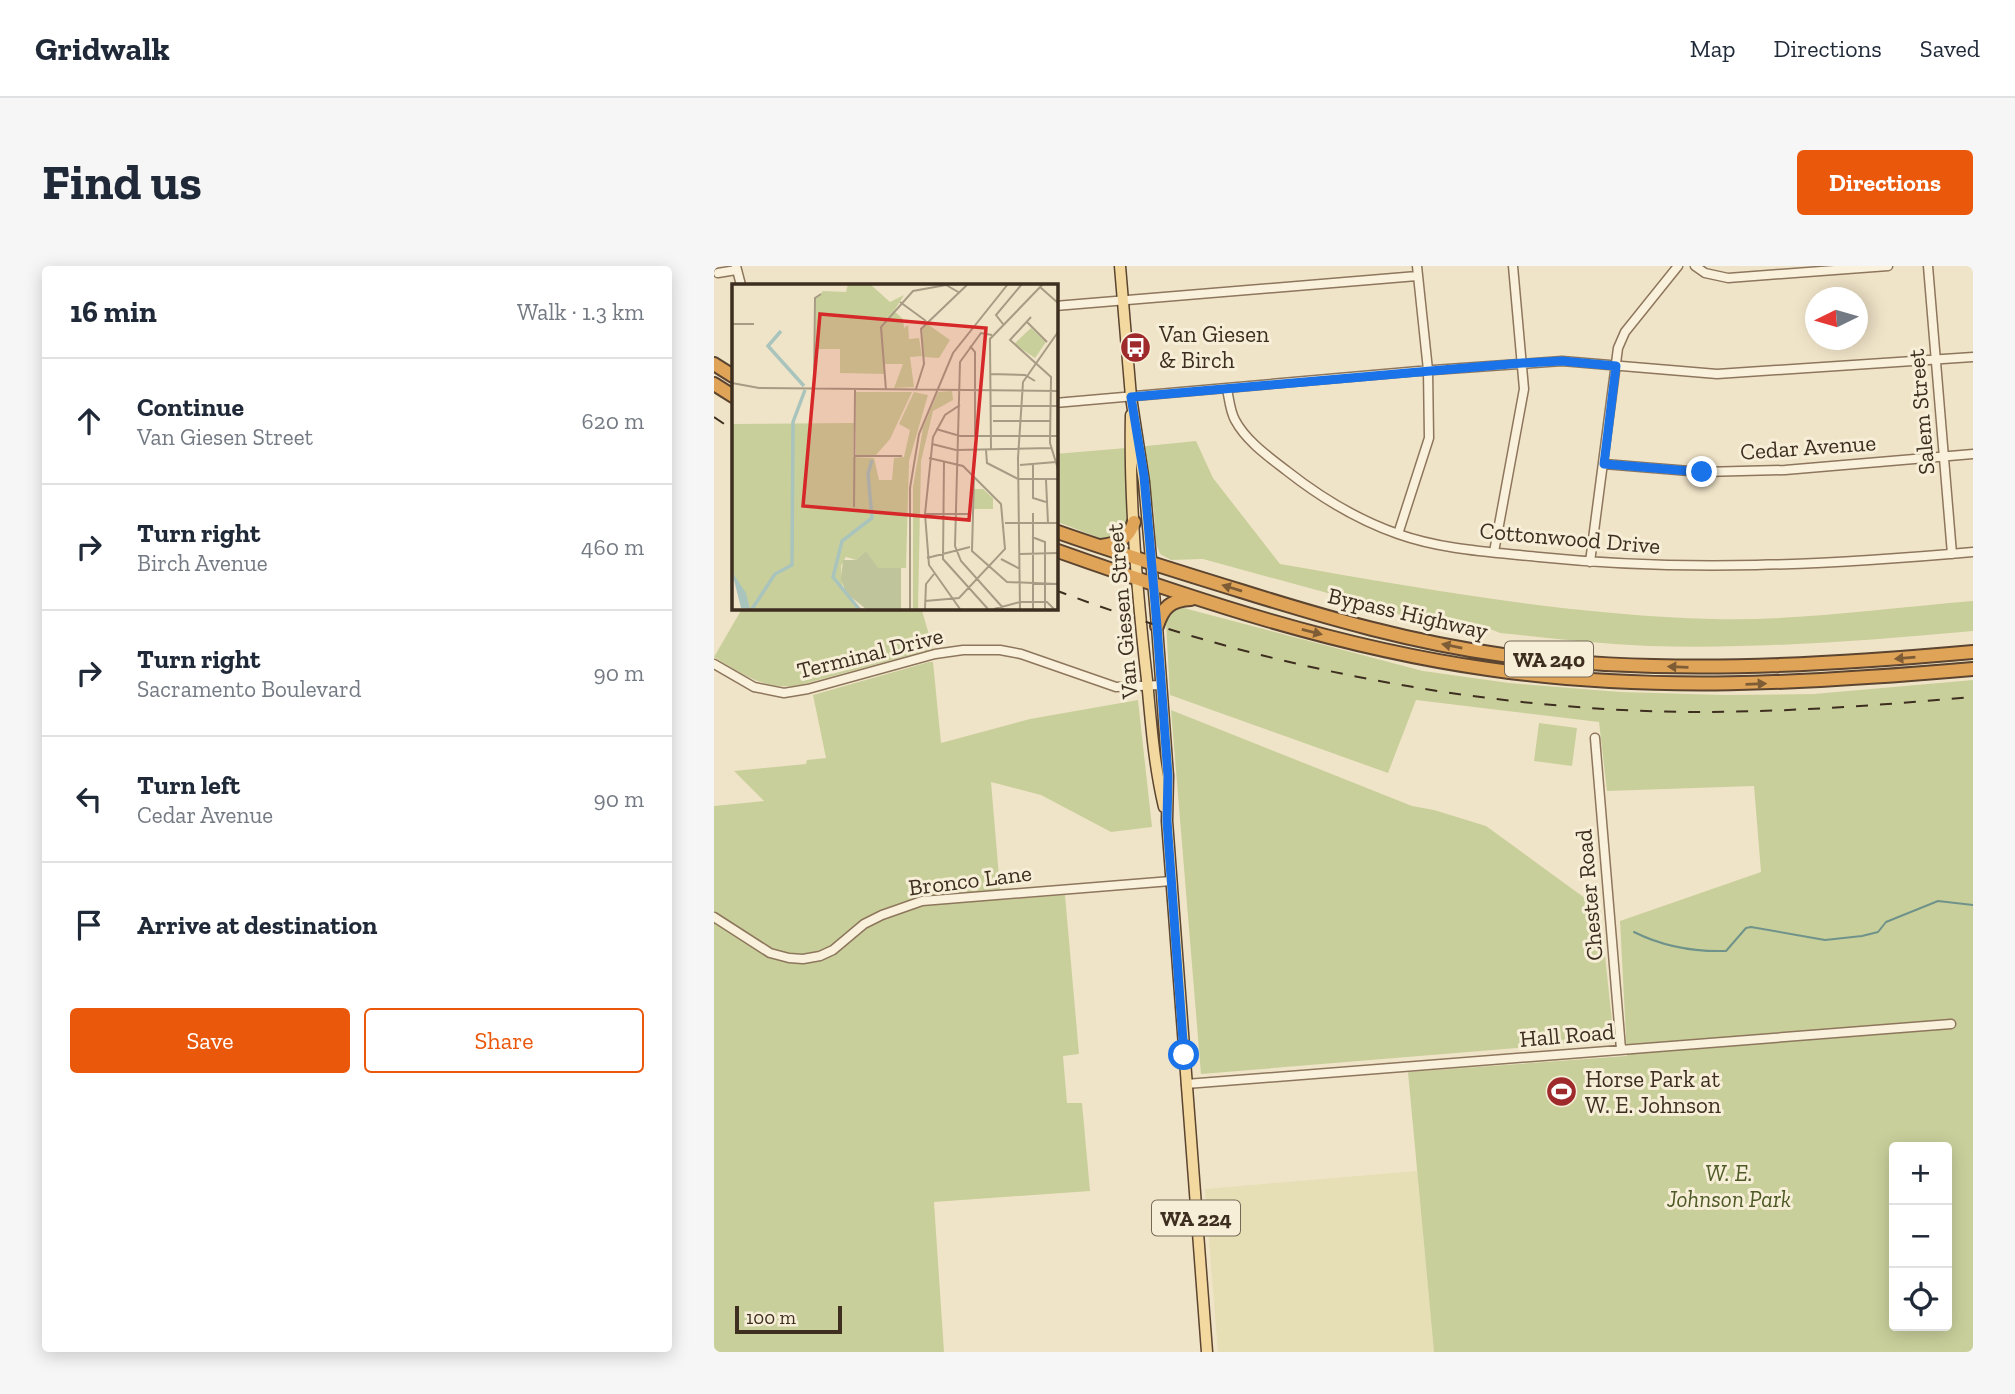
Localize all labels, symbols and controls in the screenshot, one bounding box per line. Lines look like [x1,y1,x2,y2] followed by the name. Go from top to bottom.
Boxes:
[35,29,170,68] text: Gridwalk
[1690,34,1736,63] text: Map
[1774,34,1882,63] text: Directions
[1920,34,1980,63] text: Saved
[1797,150,1973,215] button: Directions
[42,153,202,212] text: Find us
[732,284,1057,609] inset map
[1805,287,1868,350] north arrow
[70,294,157,330] text: 16 min
[517,298,644,326] text: Walk · 1.3 km
[1158,320,1269,374] place label: Van Giesen & Birch
[1119,330,1153,364] bus stop icon: Van Giesen & Birch
[1902,348,1940,476] street label: Salem Street
[137,391,244,423] text: Continue
[70,402,108,440] icon: ahead
[582,407,644,435] text: 620 m
[137,423,313,451] text: Van Giesen Street
[1739,428,1877,466] street label: Cedar Avenue
[1686,456,1717,487] route end
[1479,516,1661,560] street label: Cottonwood Drive
[137,517,260,549] text: Turn right
[1100,522,1144,701] street label: Van Giesen Street
[70,528,108,566] icon: right
[581,533,644,561] text: 460 m
[137,549,268,577] text: Birch Avenue
[1325,581,1491,645] street label: Bypass Highway
[1221,583,1242,593] one-way arrow
[794,621,946,685] street label: Terminal Drive
[1301,627,1323,638] one-way arrow
[1440,641,1462,652] one-way arrow
[1505,642,1593,676] road number: WA 240
[137,643,260,675] text: Turn right
[1894,653,1916,664] one-way arrow
[70,654,108,692] icon: right
[593,659,644,687] text: 90 m
[1667,661,1689,673] one-way arrow
[137,675,361,703] text: Sacramento Boulevard
[1745,678,1767,689] one-way arrow
[137,769,240,801] text: Turn left
[70,780,108,818] icon: left
[593,785,644,813] text: 90 m
[137,801,273,829] text: Cedar Avenue
[1569,828,1609,962] street label: Chester Road
[907,859,1033,901] street label: Bronco Lane
[70,906,108,944] icon: arrive
[137,909,377,941] text: Arrive at destination
[70,1008,350,1073] button: Save
[364,1008,644,1073] button: Share
[1518,1017,1616,1053] street label: Hall Road
[1168,1039,1199,1070] route start
[1585,1065,1721,1119] place label: Horse Park at W. E. Johnson
[1545,1075,1579,1109] sports icon: Horse Park at W. E. Johnson
[1889,1142,1952,1331] map controls
[1889,1142,1952,1205] button: +
[1666,1159,1791,1213] park label: W. E. Johnson Park
[1152,1200,1240,1236] road number: WA 224
[1889,1205,1952,1268] button: −
[1889,1268,1952,1331] button: locate
[735,1303,842,1335] scale bar
[746,1306,796,1329] text: 100 m

